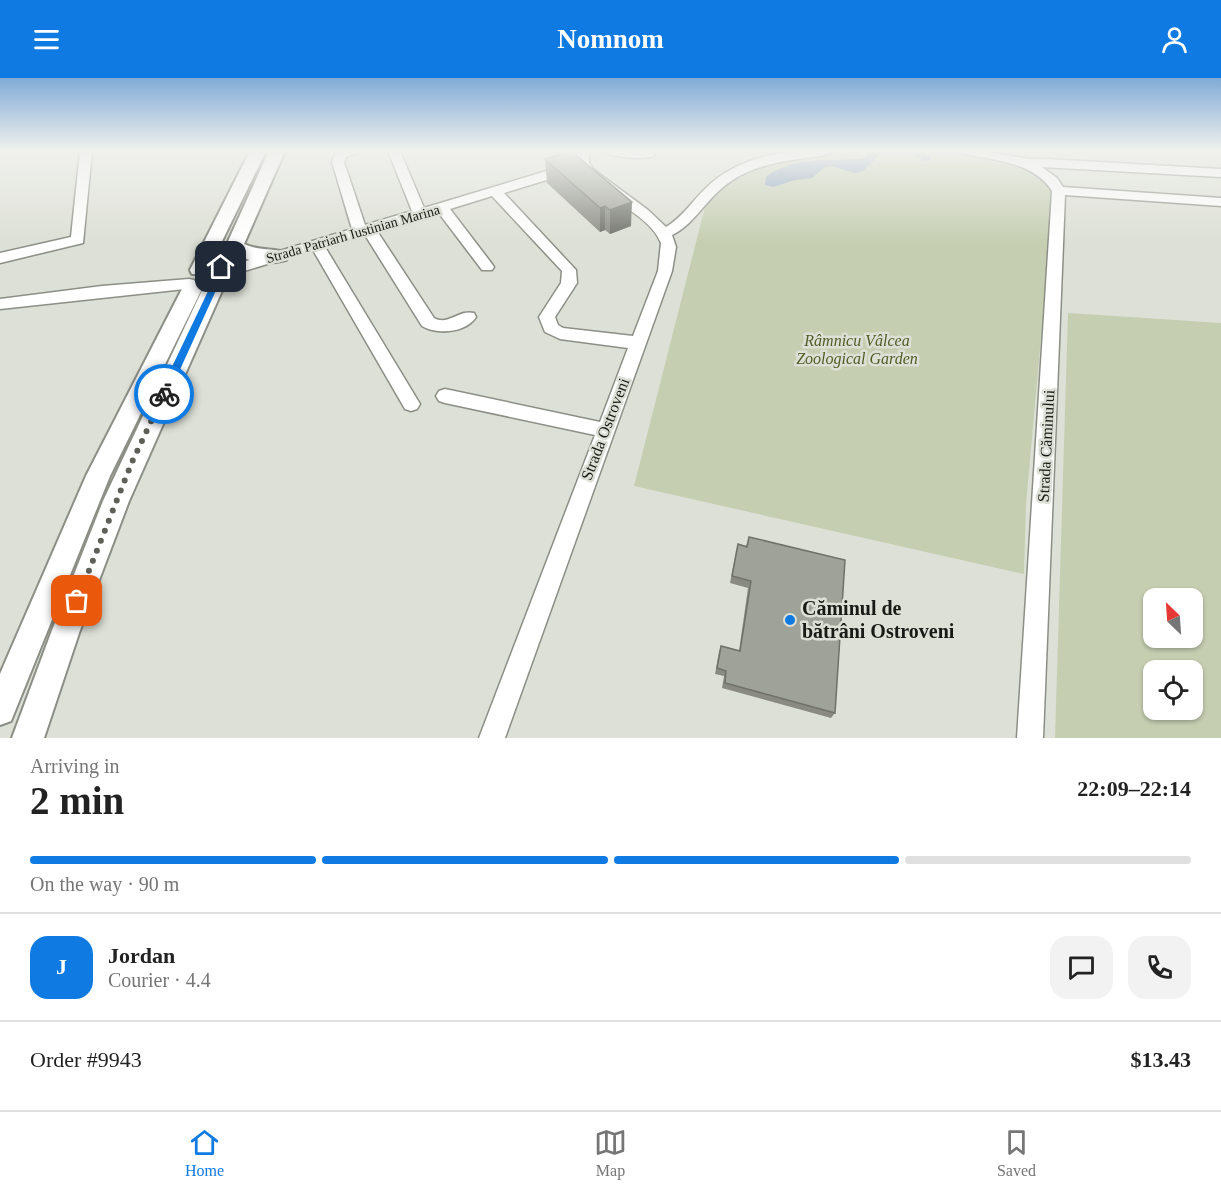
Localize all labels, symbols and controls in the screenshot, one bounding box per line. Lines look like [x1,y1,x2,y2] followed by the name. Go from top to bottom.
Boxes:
[30,23,63,56] icon: menu
[1158,23,1191,56] icon: person
[557,24,664,54] text: Nomnom
[264,202,442,266] street label: Strada Patriarh Iustinian Marina
[195,241,246,292] pin
[204,250,237,283] icon: home
[796,332,918,368] park label: Râmnicu Vâlcea Zoological Garden
[134,364,194,424] courier
[578,375,632,482] street label: Strada Ostroveni
[148,378,181,411] icon: bike
[1035,389,1057,503] street label: Strada Căminului
[51,575,102,626] pin
[60,584,93,617] icon: bag
[1143,588,1203,648] north arrow
[1143,588,1203,720] map controls
[802,597,955,642] place label: Căminul de bătrâni Ostroveni
[783,613,797,627] marker: Căminul de bătrâni Ostroveni
[1143,660,1203,720] button: locate
[30,755,119,777] text: Arriving in
[1077,776,1191,801] text: 22:09–22:14
[30,779,124,822] text: 2 min
[30,873,179,895] text: On the way · 90 m
[1050,936,1113,999] button: chat
[1128,936,1191,999] button: phone
[108,943,175,968] text: Jordan
[56,954,67,979] text: J
[108,969,211,991] text: Courier · 4.4
[30,1047,142,1072] text: Order #9943
[1131,1047,1191,1072] text: $13.43
[185,1126,224,1180] tab: Home
[594,1126,627,1180] tab: Map
[997,1126,1036,1180] tab: Saved

